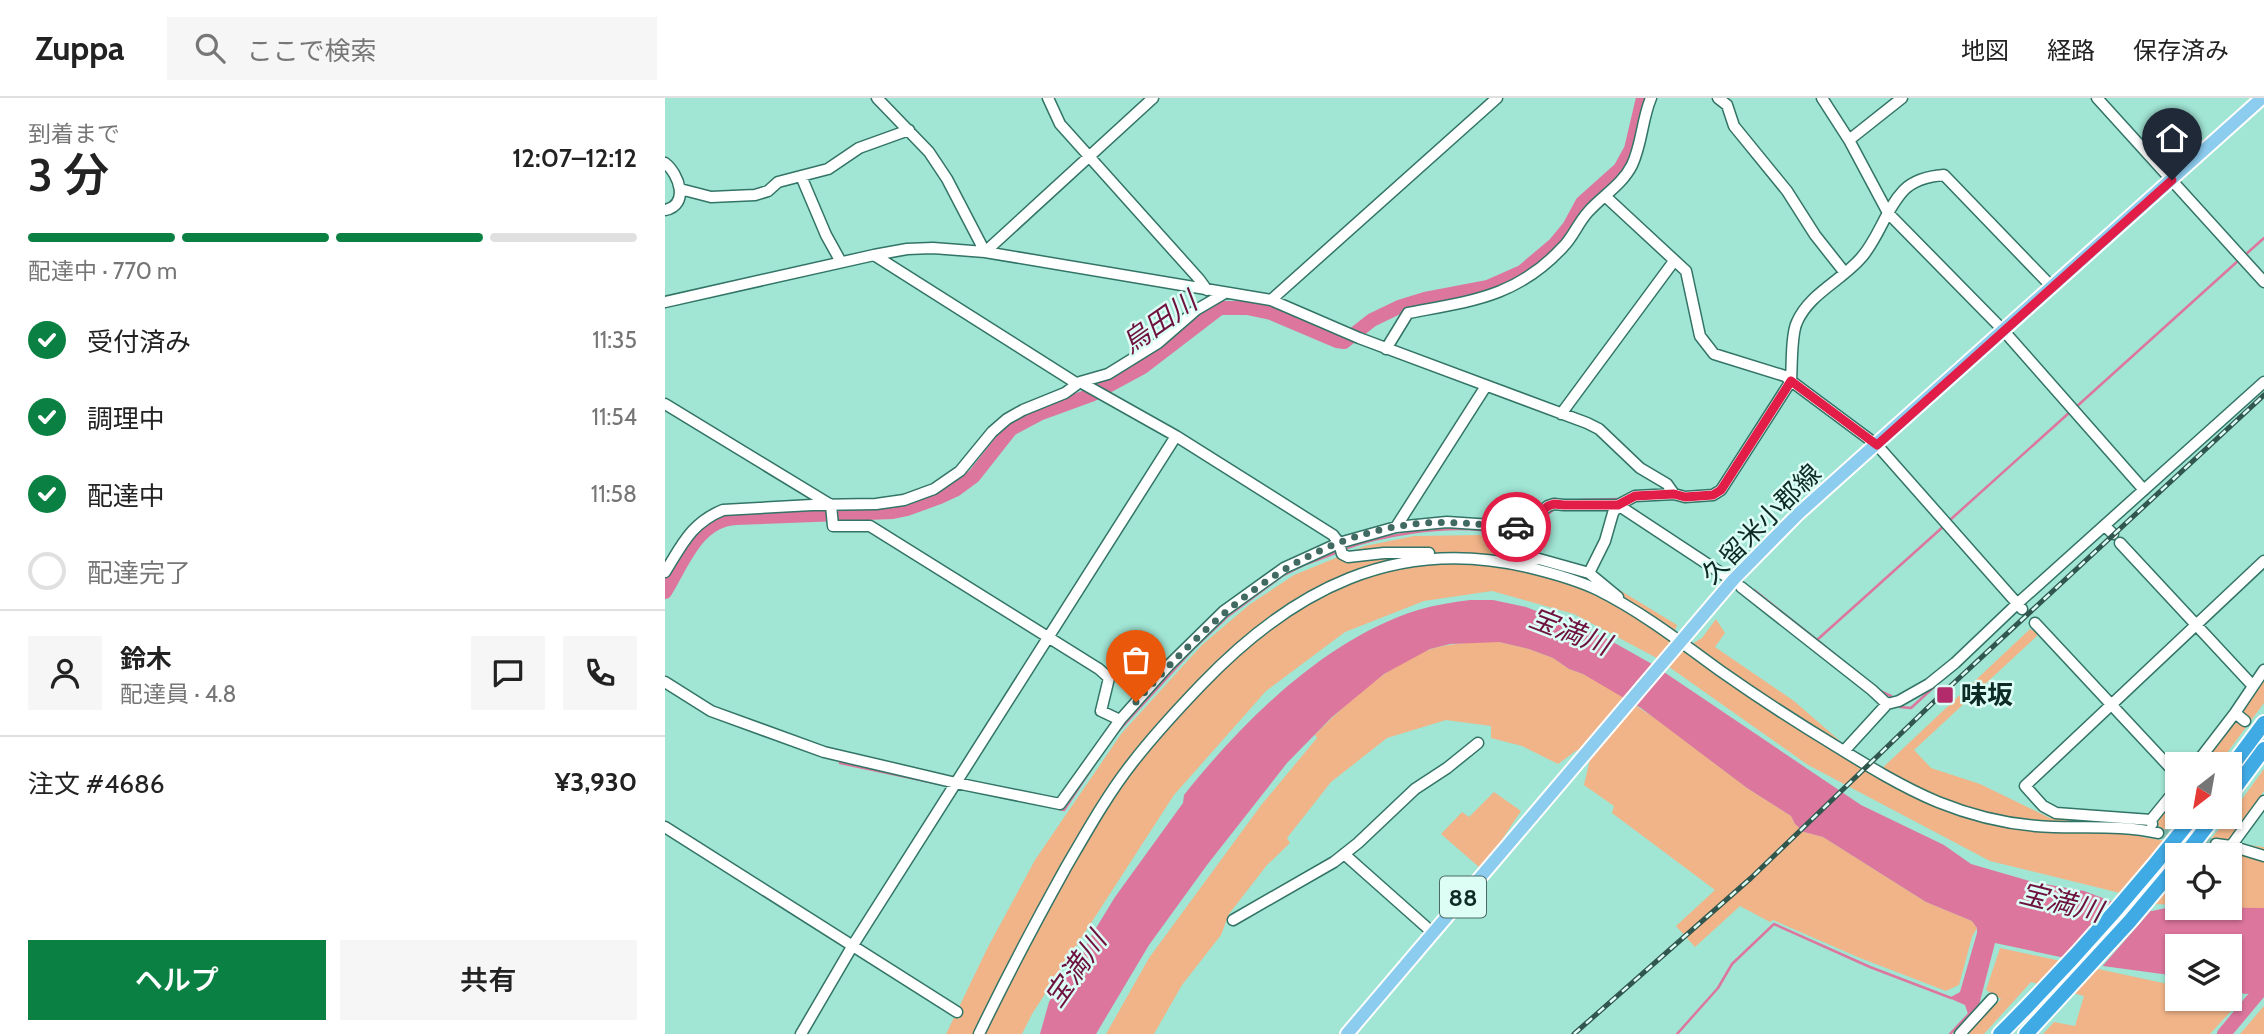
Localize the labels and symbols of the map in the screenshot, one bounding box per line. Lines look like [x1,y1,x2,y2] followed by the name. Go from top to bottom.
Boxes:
[2142,108,2202,180] pin
[1115,282,1206,360] water label: 烏田川
[1695,458,1827,590] street label: 久留米小郡線
[1481,492,1551,562] courier
[1525,600,1618,663] water label: 宝満川
[1106,630,1166,702] pin
[1961,679,2013,711] place label: 味坂
[1935,685,1955,705] marker: 味坂
[2165,752,2242,830] north arrow
[2016,875,2109,929] water label: 宝満川
[1440,876,1486,918] road number: 88
[1037,922,1115,1013] water label: 宝満川

